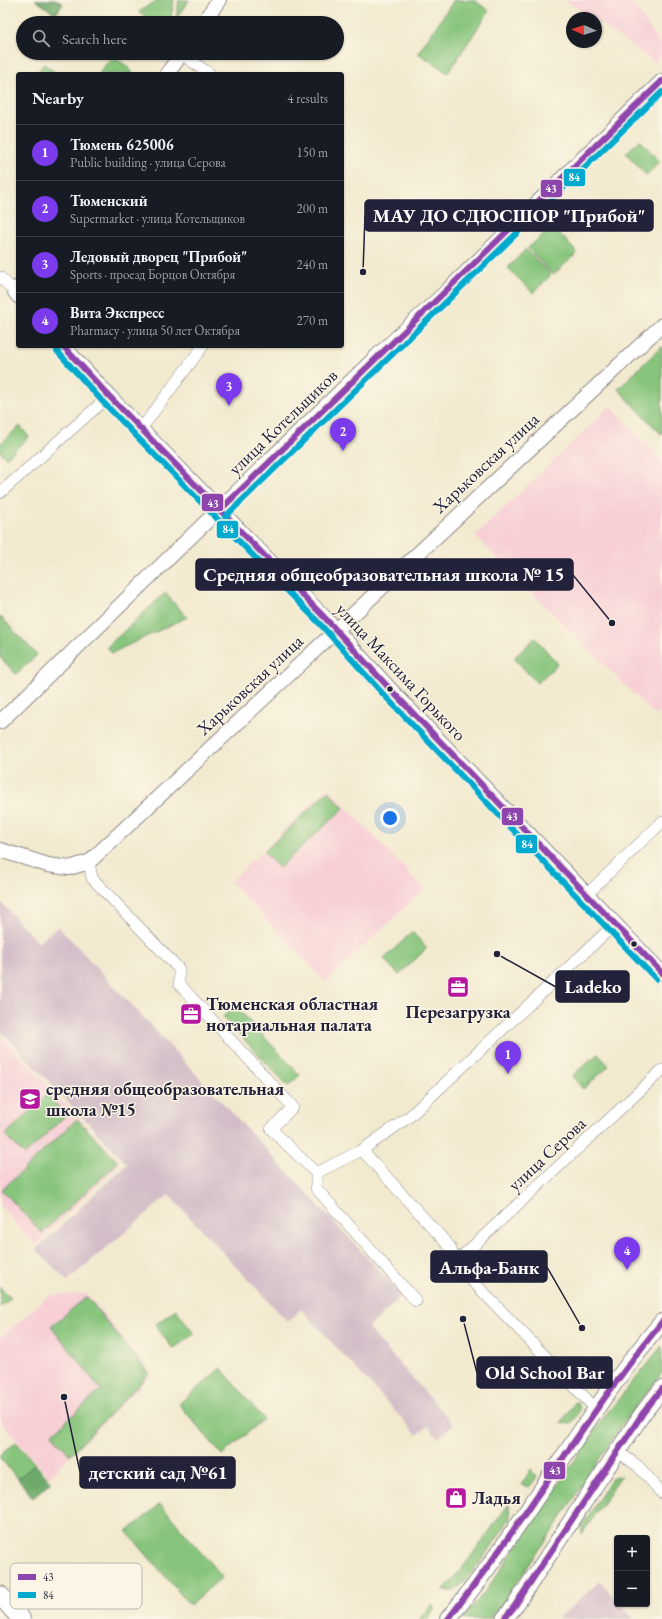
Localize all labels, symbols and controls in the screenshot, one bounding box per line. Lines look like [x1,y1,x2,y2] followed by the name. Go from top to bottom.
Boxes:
[566,12,602,48] north arrow
[16,16,344,60] search box
[30,27,52,49] icon: search
[62,29,127,48] text: Search here
[32,87,84,109] text: Nearby
[287,90,328,107] text: 4 results
[70,135,174,154] text: Тюмень 625006
[42,144,48,161] text: 1
[297,144,328,161] text: 150 m
[70,154,226,171] text: Public building · улица Серова
[563,168,586,187] line badge: 84
[568,170,580,184] text: 84
[540,179,563,198] line badge: 43
[545,181,557,195] text: 43
[70,191,147,210] text: Тюменский
[42,200,48,217] text: 2
[297,200,328,217] text: 200 m
[365,200,653,231] callout: МАУ ДО СДЮСШОР "Прибой"
[373,203,645,228] text: МАУ ДО СДЮСШОР "Прибой"
[70,210,245,227] text: Supermarket · улица Котельщиков
[70,247,247,266] text: Ледовый дворец "Прибой"
[42,256,48,273] text: 3
[297,256,328,273] text: 240 m
[70,266,235,283] text: Sports · проезд Борцов Октября
[70,303,164,322] text: Вита Экспресс
[42,312,48,329] text: 4
[297,312,328,329] text: 270 m
[70,322,240,339] text: Pharmacy · улица 50 лет Октября
[223,363,342,480] street label: улица Котельщиков
[216,373,242,406] pin: 3
[427,407,544,519] street label: Харьковская улица
[330,418,356,451] pin: 2
[201,493,224,512] line badge: 43
[207,496,219,510] text: 43
[216,520,239,539] line badge: 84
[222,522,234,536] text: 84
[196,559,573,590] callout: Средняя общеобразовательная школа № 15
[203,562,565,587] text: Средняя общеобразовательная школа № 15
[331,598,472,746] street label: улица Максима Горького
[191,629,308,741] street label: Харьковская улица
[385,684,395,694] unlabelled marker
[501,807,524,826] line badge: 43
[380,808,400,828] your location
[506,809,518,823] text: 43
[515,834,538,854] line badge: 84
[521,837,533,851] text: 84
[629,939,639,949] unlabelled marker
[556,971,629,1002] callout: Ladeko
[445,974,471,1000] office icon: Перезагрузка
[564,974,622,999] text: Ladeko
[206,992,379,1036] place label: Тюменская областная нотариальная палата
[405,1000,511,1023] place label: Перезагрузка
[178,1001,204,1027] office icon: Тюменская областная нотариальная палата
[495,1041,521,1074] pin: 1
[46,1077,285,1121] place label: средняя общеобразовательная школа №15
[17,1086,43,1112] school or university icon: средняя общеобразовательная школа №15
[503,1111,591,1196] street label: улица Серова
[614,1237,640,1270] pin: 4
[431,1251,547,1282] callout: Альфа-Банк
[438,1255,540,1280] text: Альфа-Банк
[477,1357,612,1388] callout: Old School Bar
[485,1360,605,1385] text: Old School Bar
[80,1457,235,1488] callout: детский сад №61
[88,1460,228,1485] text: детский сад №61
[543,1461,566,1480] line badge: 43
[549,1463,561,1477] text: 43
[443,1485,469,1511] shop icon: Ладья
[472,1486,521,1509] place label: Ладья
[614,1535,650,1607] map controls
[614,1535,650,1571] button: +
[10,1563,142,1609] legend
[43,1570,54,1584] text: 43
[614,1571,650,1607] button: −
[43,1588,54,1602] text: 84

